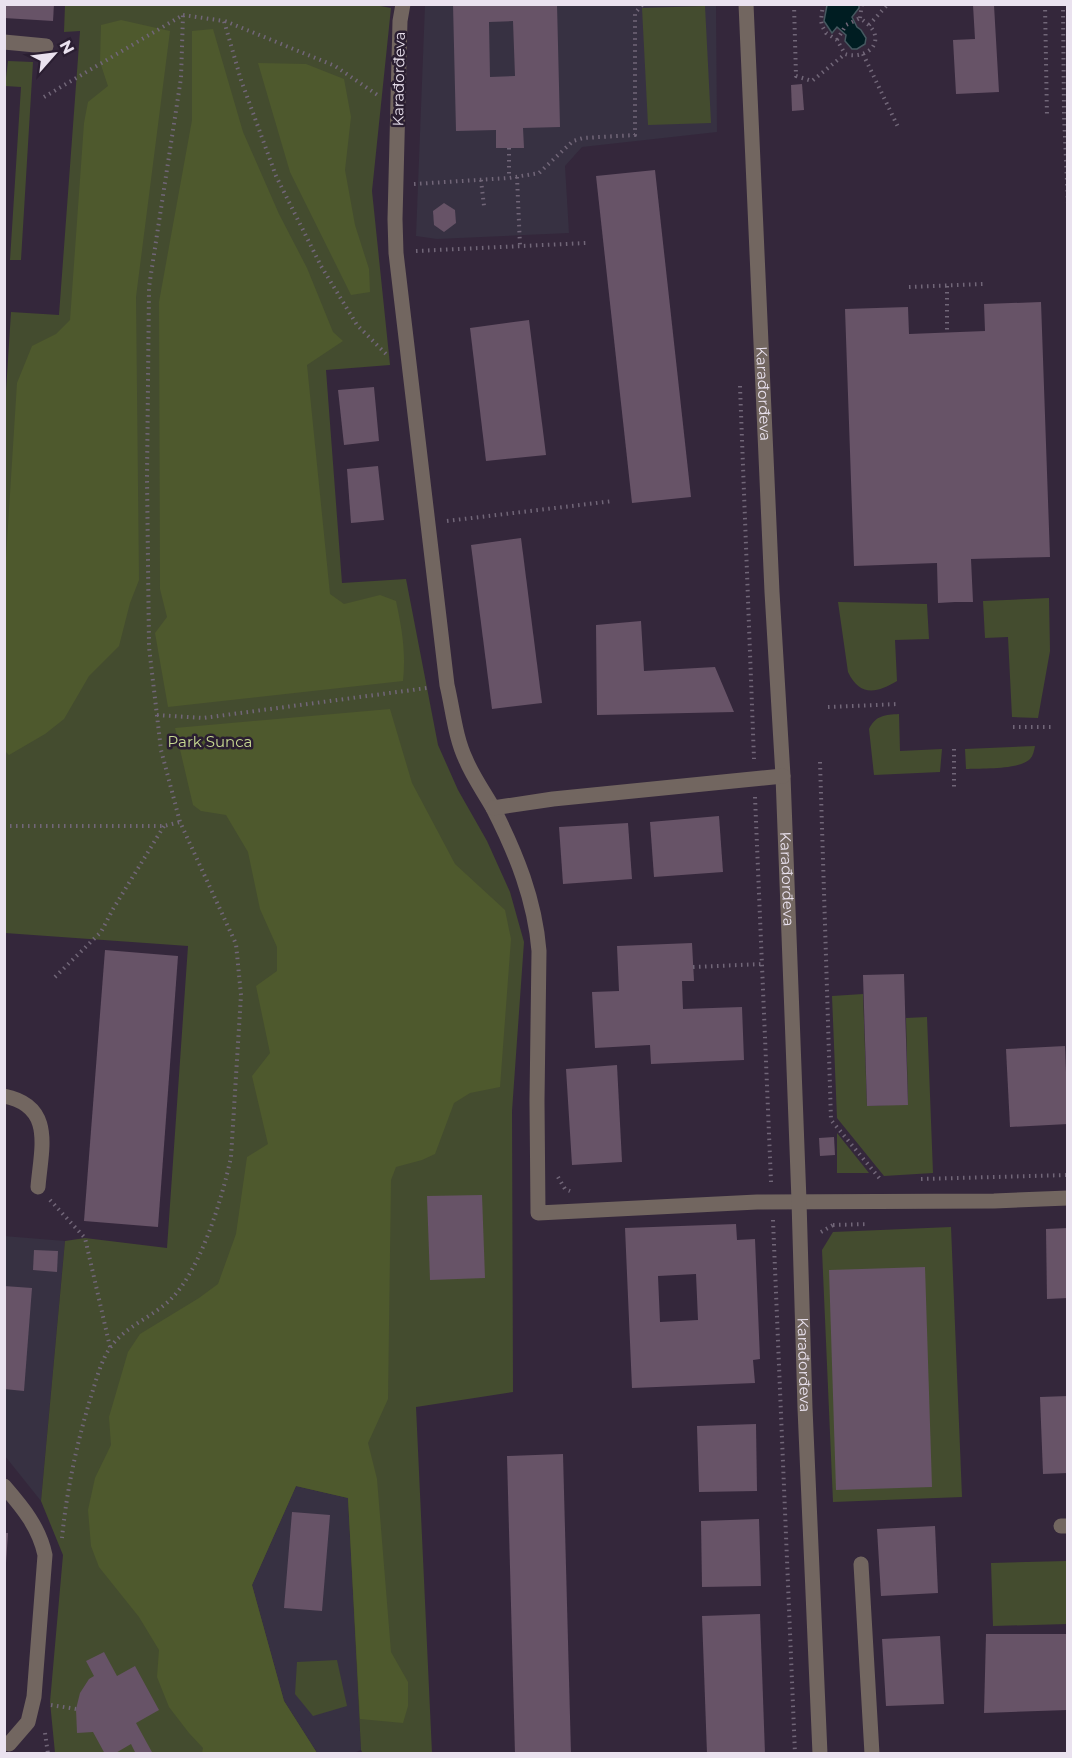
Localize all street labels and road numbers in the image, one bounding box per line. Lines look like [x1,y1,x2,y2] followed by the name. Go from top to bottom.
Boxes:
[388,31,409,127] street label: Karađorđeva
[752,346,775,441] street label: Karađorđeva
[776,831,799,927] street label: Karađorđeva
[793,1317,815,1412] street label: Karađorđeva

